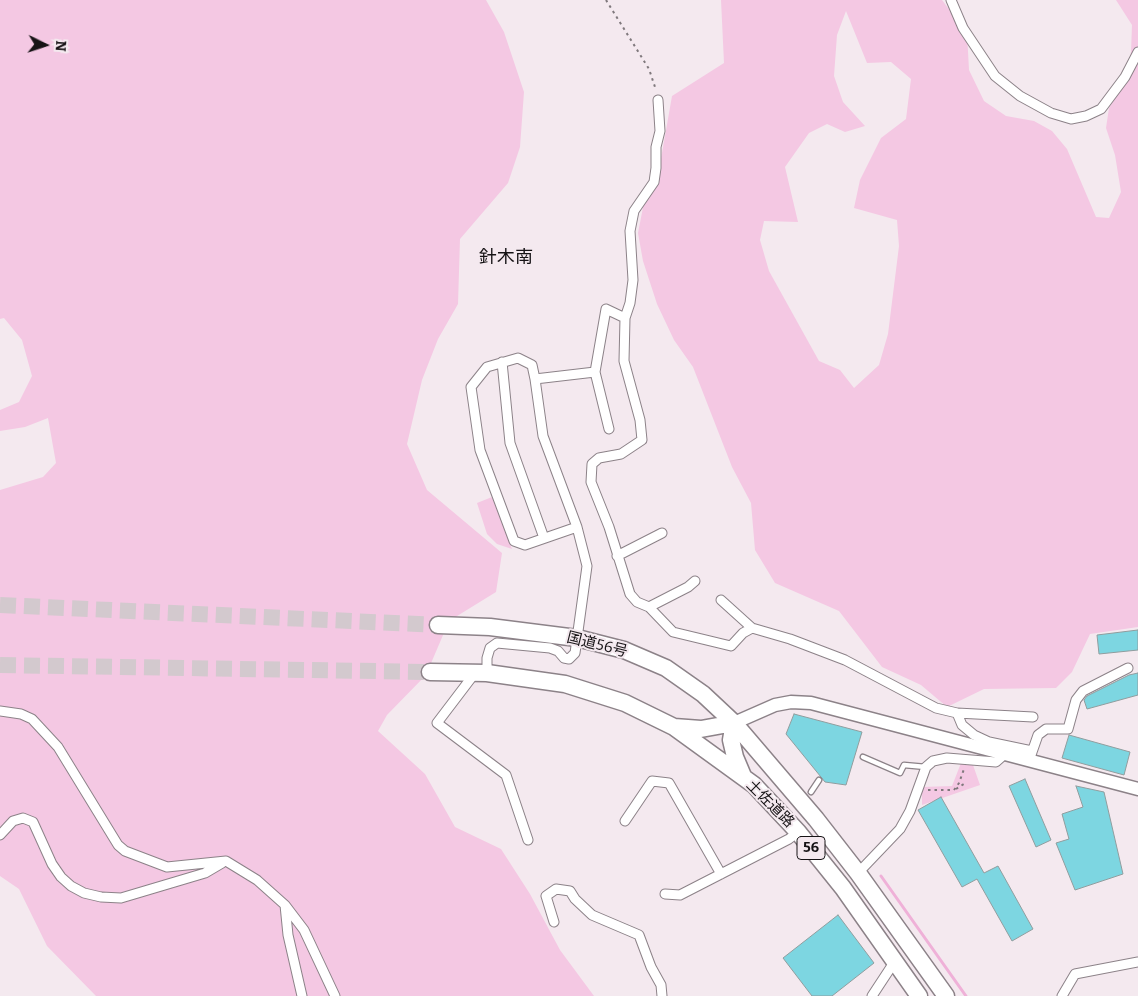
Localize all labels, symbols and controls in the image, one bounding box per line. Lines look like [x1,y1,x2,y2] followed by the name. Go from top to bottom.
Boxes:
[20,20,70,70] north arrow
[52,40,69,52] text: N
[479,247,533,269] district label: 針木南
[565,629,629,661] street label: 国道56号
[742,776,798,832] street label: 土佐道路
[797,836,825,860] road number: 56

